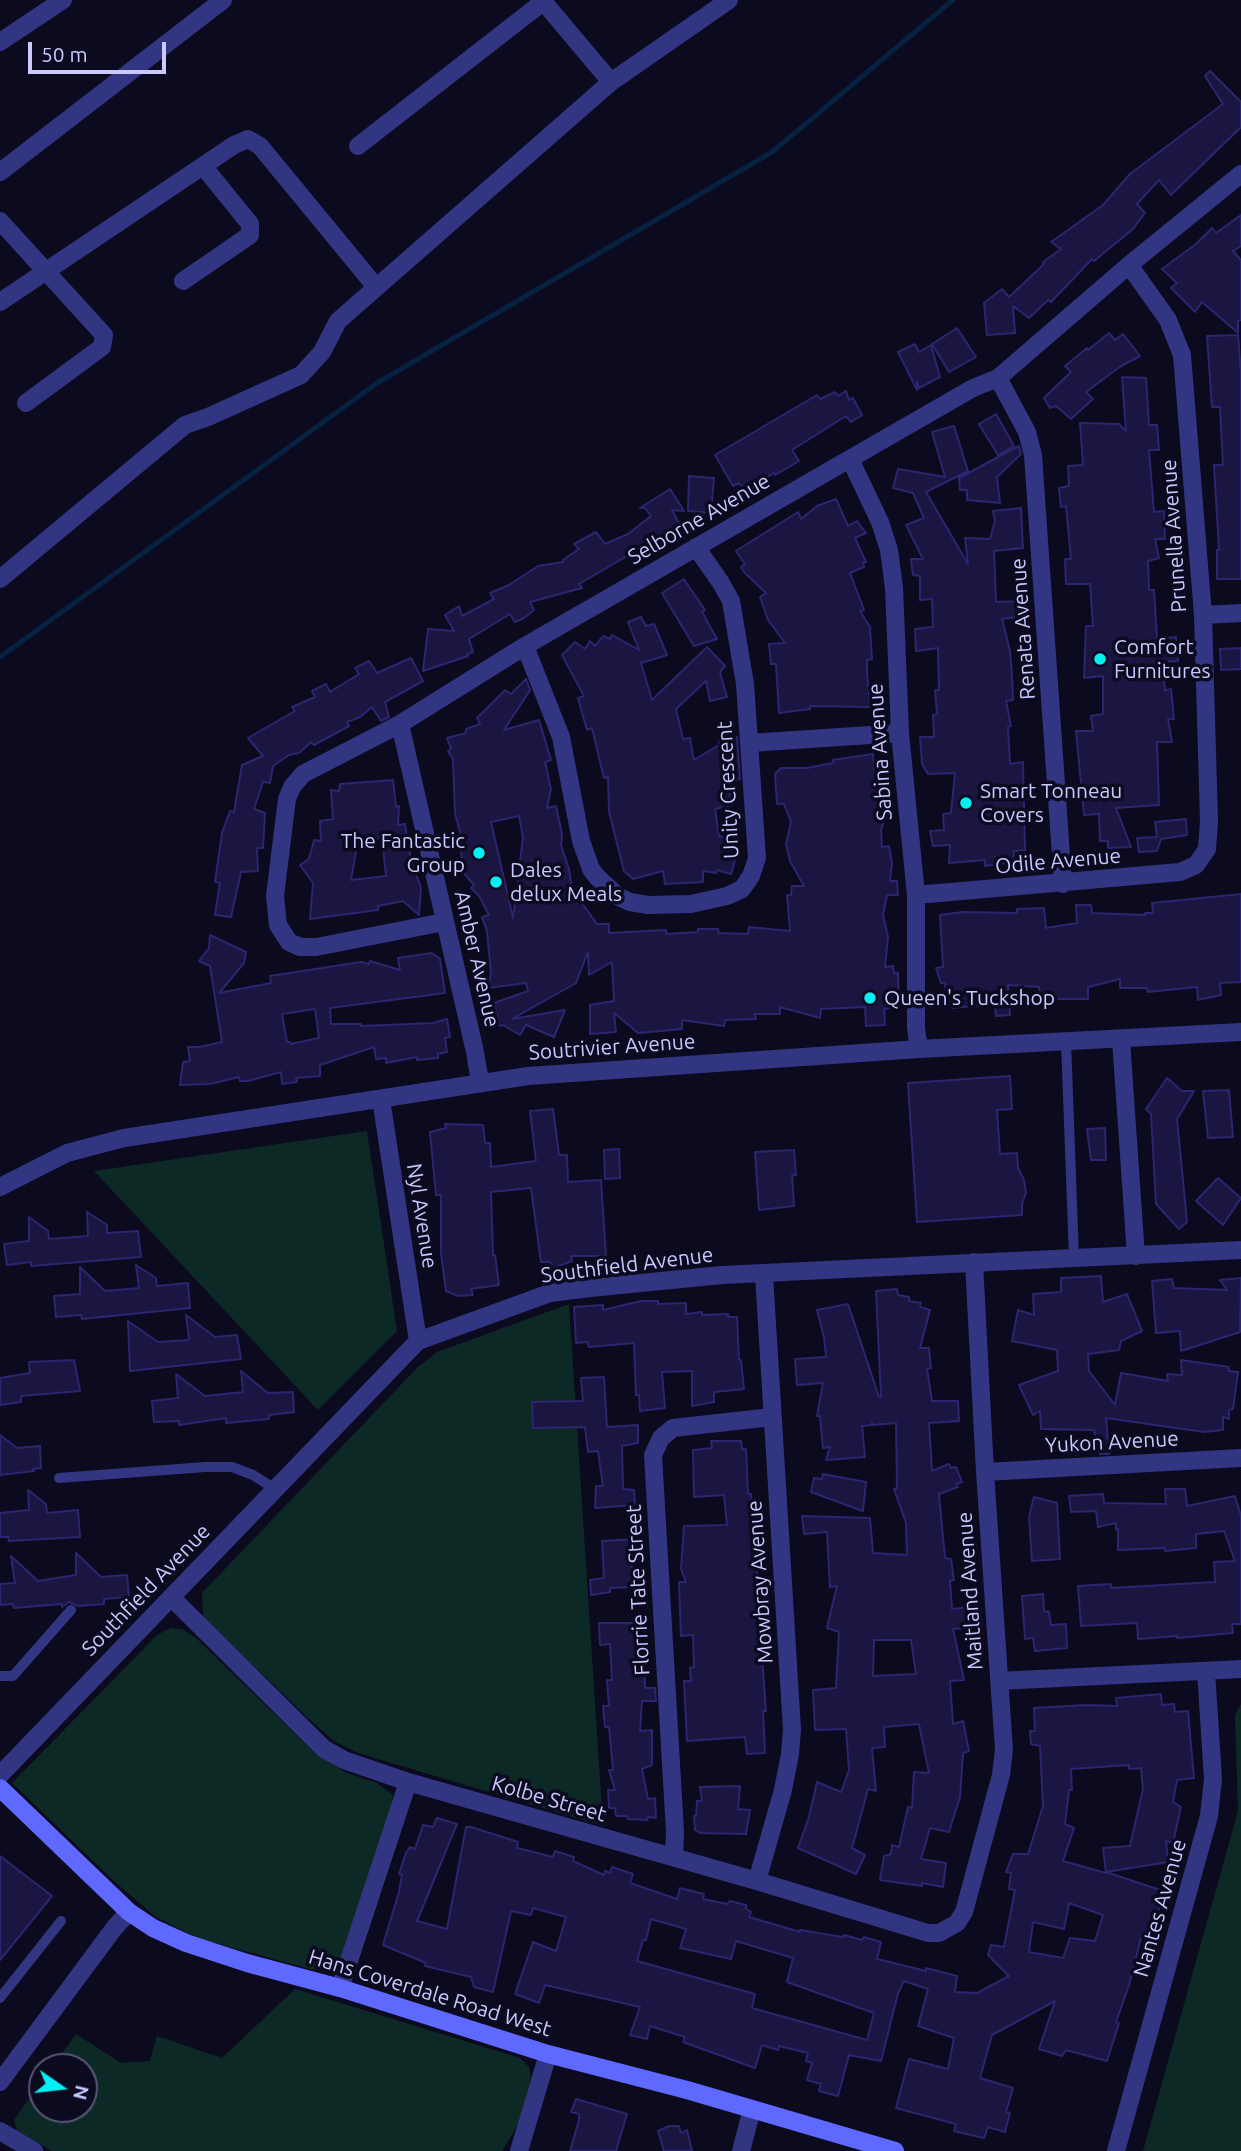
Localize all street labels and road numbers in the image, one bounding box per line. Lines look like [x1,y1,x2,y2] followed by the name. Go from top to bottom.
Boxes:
[1156,459,1192,613] street label: Prunella Avenue
[624,468,774,570] street label: Selborne Avenue
[1005,557,1041,701] street label: Renata Avenue
[863,683,897,821] street label: Sabina Avenue
[712,721,744,859] street label: Unity Crescent
[994,843,1122,879] street label: Odile Avenue
[449,888,505,1030] street label: Amber Avenue
[528,1029,696,1065] street label: Soutrivier Avenue
[401,1162,443,1270] street label: Nyl Avenue
[539,1242,715,1288] street label: Southfield Avenue
[1045,1426,1179,1458] street label: Yukon Avenue
[742,1500,778,1664] street label: Mowbray Avenue
[621,1504,655,1676] street label: Florrie Tate Street
[952,1511,988,1671] street label: Maitland Avenue
[77,1519,215,1661] street label: Southfield Avenue
[489,1771,609,1827] street label: Kolbe Street
[1128,1836,1192,1980] street label: Nantes Avenue
[306,1944,554,2042] street label: Hans Coverdale Road West

